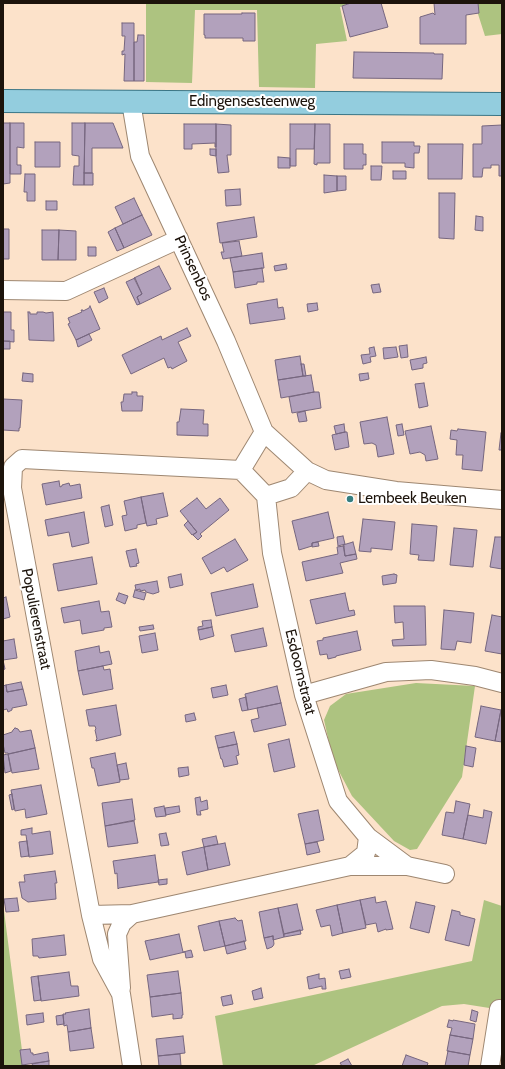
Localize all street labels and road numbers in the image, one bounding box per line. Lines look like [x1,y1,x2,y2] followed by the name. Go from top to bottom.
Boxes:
[189,93,315,111] street label: Edingensesteenweg
[170,233,216,303] street label: Prinsenbos
[17,567,55,671] street label: Populierenstraat
[281,627,319,717] street label: Esdoornstraat

